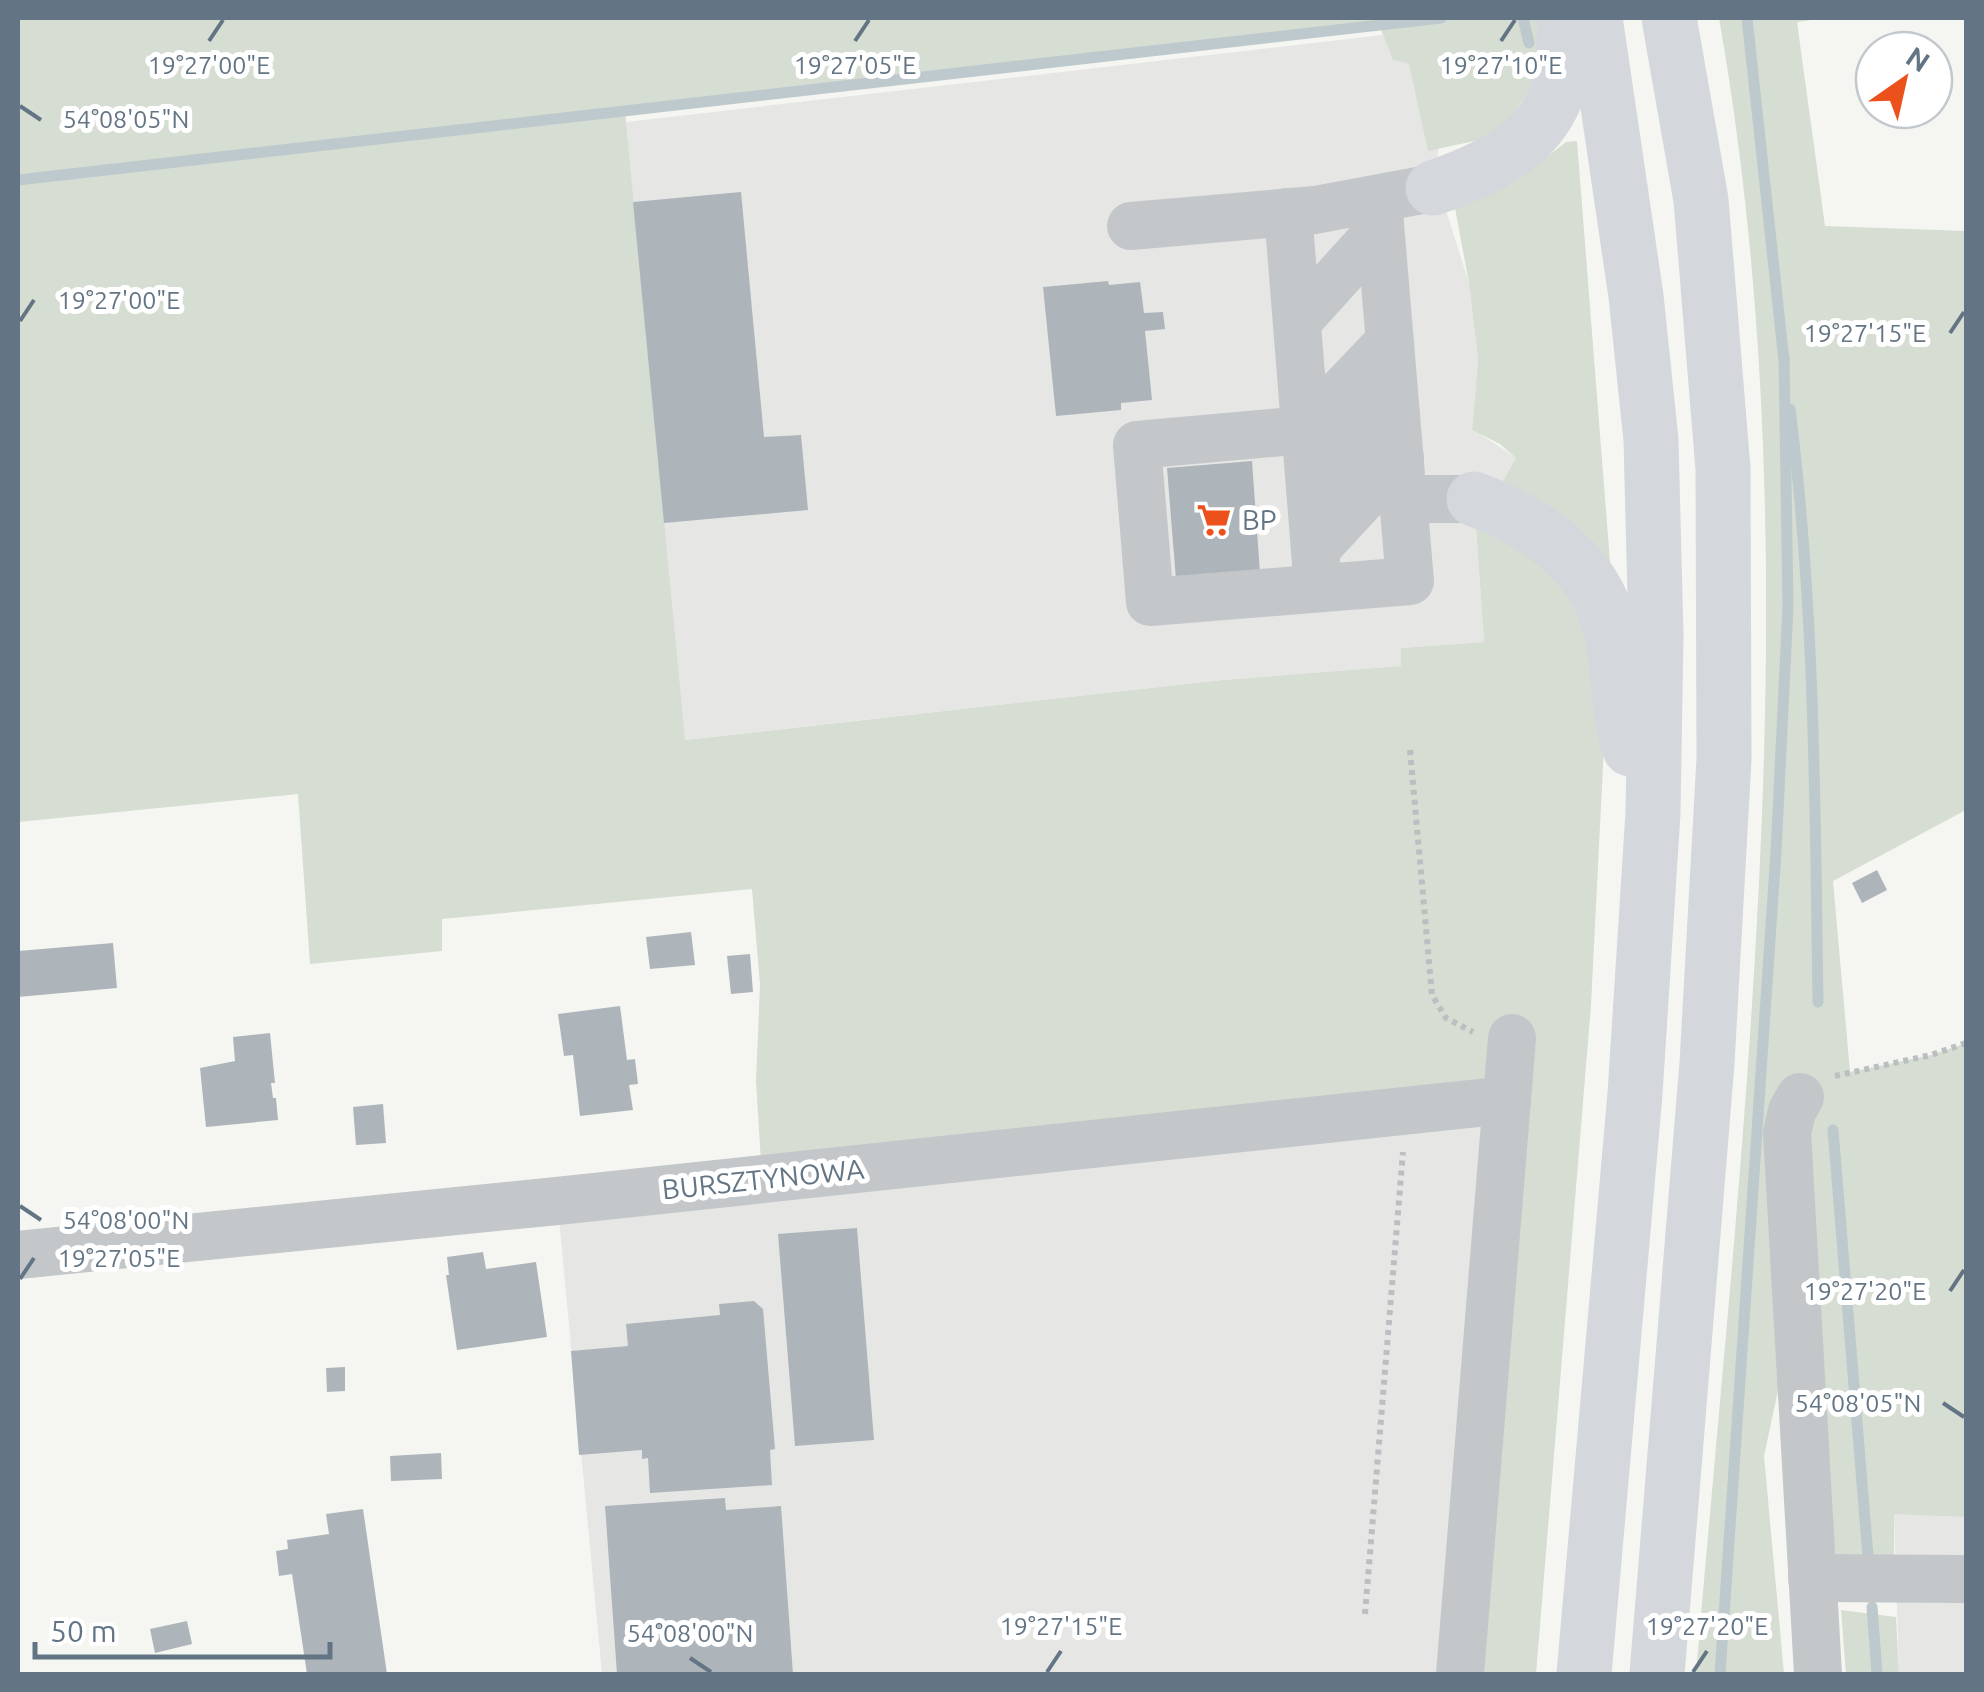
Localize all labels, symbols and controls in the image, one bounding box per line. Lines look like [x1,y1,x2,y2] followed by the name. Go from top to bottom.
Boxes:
[1854,30,1954,130] north arrow
[1901,40,1936,78] text: N
[148,51,270,79] text: 19°27'00"E
[794,51,916,79] text: 19°27'05"E
[1440,51,1562,79] text: 19°27'10"E
[63,105,189,133] text: 54°08'05"N
[58,286,180,314] text: 19°27'00"E
[1804,319,1926,347] text: 19°27'15"E
[1195,501,1233,539] supermarket icon: BP
[1242,504,1277,535] place label: BP
[660,1152,866,1205] street label: BURSZTYNOWA
[63,1206,189,1234] text: 54°08'00"N
[58,1244,180,1272] text: 19°27'05"E
[1804,1277,1926,1305] text: 19°27'20"E
[1795,1389,1921,1417] text: 54°08'05"N
[35,1597,330,1659] scale bar
[1000,1612,1122,1640] text: 19°27'15"E
[1646,1612,1768,1640] text: 19°27'20"E
[50,1614,117,1648] text: 50 m
[627,1619,753,1647] text: 54°08'00"N

